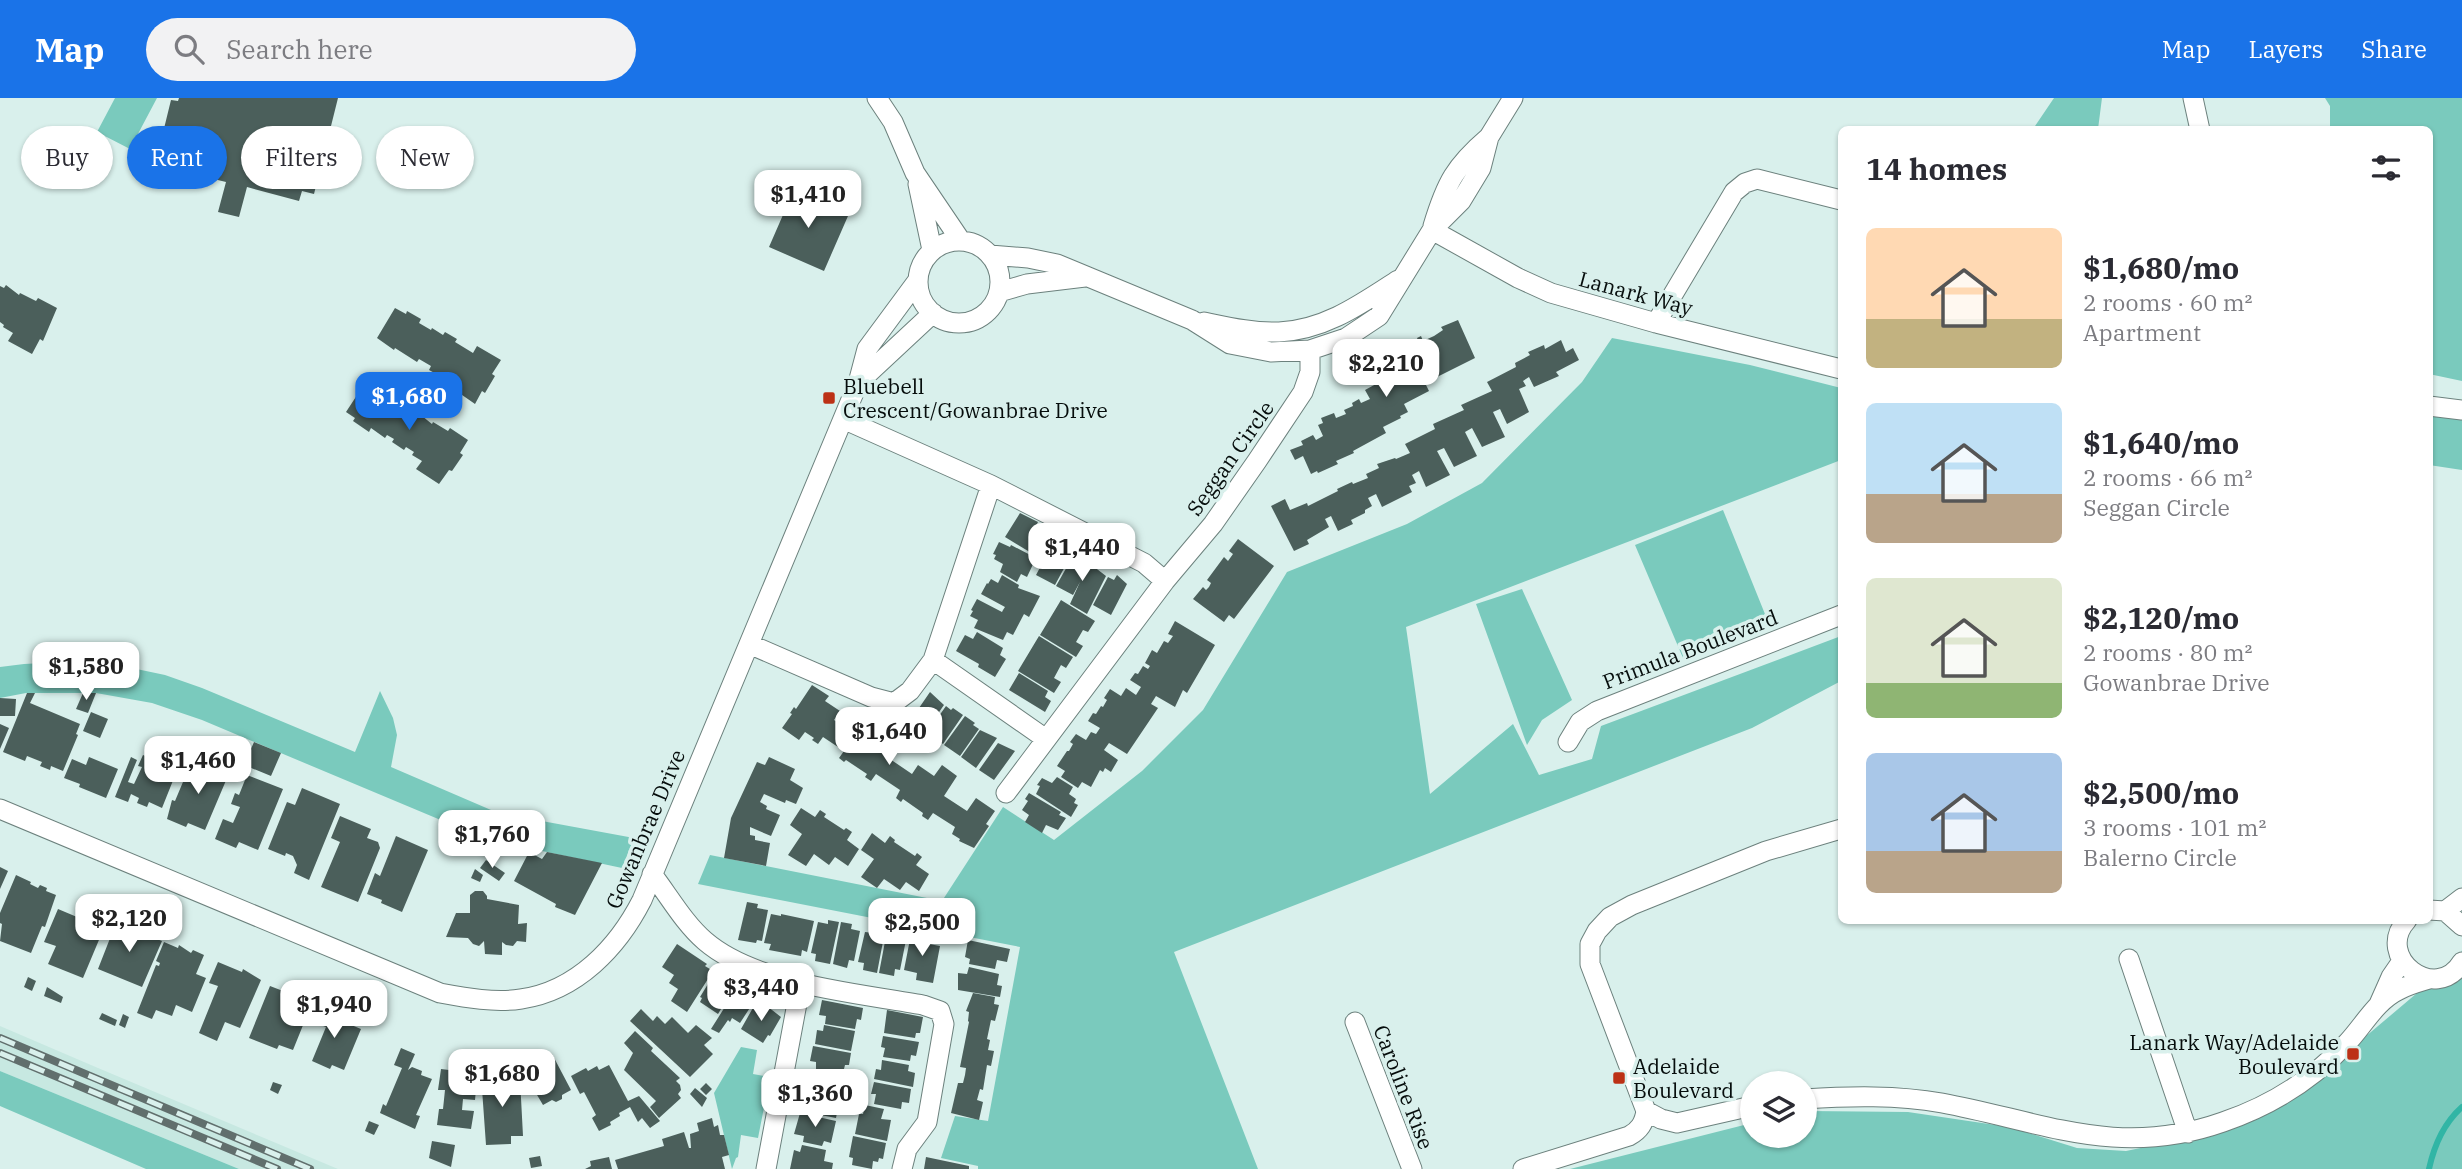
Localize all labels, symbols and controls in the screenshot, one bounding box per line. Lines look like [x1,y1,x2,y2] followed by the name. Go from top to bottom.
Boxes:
[146,18,636,81] search box
[35,28,104,71] text: Map
[170,30,208,68] icon: search
[226,32,373,66] text: Search here
[2162,33,2210,65] text: Map
[2248,33,2323,65] text: Layers
[2361,33,2427,65] text: Share
[21,126,113,189] chip: Buy
[127,126,227,189] chip: Rent
[241,126,362,189] chip: Filters
[376,126,474,189] chip: New
[1866,149,2007,188] text: 14 homes
[2367,149,2405,187] icon: filters
[751,170,865,230] pin: $1,410
[770,178,846,208] text: $1,410
[2083,248,2239,287] text: $1,680/mo
[1922,256,2006,340] icon: home
[1576,264,1697,322] street label: Lanark Way
[2083,287,2253,317] text: 2 rooms · 60 m²
[2083,317,2201,347] text: Apartment
[1329,340,1443,399] pin: $2,210
[1348,347,1424,377] text: $2,210
[352,372,466,432] pin: $1,680
[843,372,1108,424] place label: Bluebell Crescent/Gowanbrae Drive
[371,380,447,410] text: $1,680
[821,390,837,406] marker: Bluebell Crescent/Gowanbrae Drive
[1180,395,1280,521] street label: Seggan Circle
[2083,423,2239,462] text: $1,640/mo
[1922,431,2006,515] icon: home
[2083,462,2253,492] text: 2 rooms · 66 m²
[2083,492,2230,522] text: Seggan Circle
[1025,524,1139,583] pin: $1,440
[1044,531,1120,561] text: $1,440
[2083,598,2239,637] text: $2,120/mo
[1598,603,1782,695] street label: Primula Boulevard
[1922,606,2006,690] icon: home
[2083,637,2253,667] text: 2 rooms · 80 m²
[29,642,143,702] pin: $1,580
[48,650,124,680] text: $1,580
[2083,667,2270,697] text: Gowanbrae Drive
[832,708,946,767] pin: $1,640
[851,715,927,745] text: $1,640
[141,736,255,796] pin: $1,460
[160,744,236,774] text: $1,460
[599,745,691,913] street label: Gowanbrae Drive
[2083,773,2239,812] text: $2,500/mo
[1922,781,2006,865] icon: home
[435,810,549,870] pin: $1,760
[2083,812,2266,842] text: 3 rooms · 101 m²
[454,818,530,848] text: $1,760
[2083,842,2237,872] text: Balerno Circle
[72,894,186,954] pin: $2,120
[865,898,979,958] pin: $2,500
[91,902,167,932] text: $2,120
[884,906,960,936] text: $2,500
[704,964,818,1023] pin: $3,440
[723,971,799,1001] text: $3,440
[277,981,391,1040] pin: $1,940
[296,988,372,1018] text: $1,940
[1368,1021,1440,1153] street label: Caroline Rise
[2129,1028,2339,1080] place label: Lanark Way/Adelaide Boulevard
[2345,1046,2361,1062] marker: Lanark Way/Adelaide Boulevard
[445,1049,559,1109] pin: $1,680
[1633,1052,1734,1104] place label: Adelaide Boulevard
[464,1057,540,1087] text: $1,680
[758,1070,872,1129] pin: $1,360
[1611,1070,1627,1086] marker: Adelaide Boulevard
[1740,1071,1817,1148] map controls
[1740,1071,1817,1148] button: layers
[777,1077,853,1107] text: $1,360

